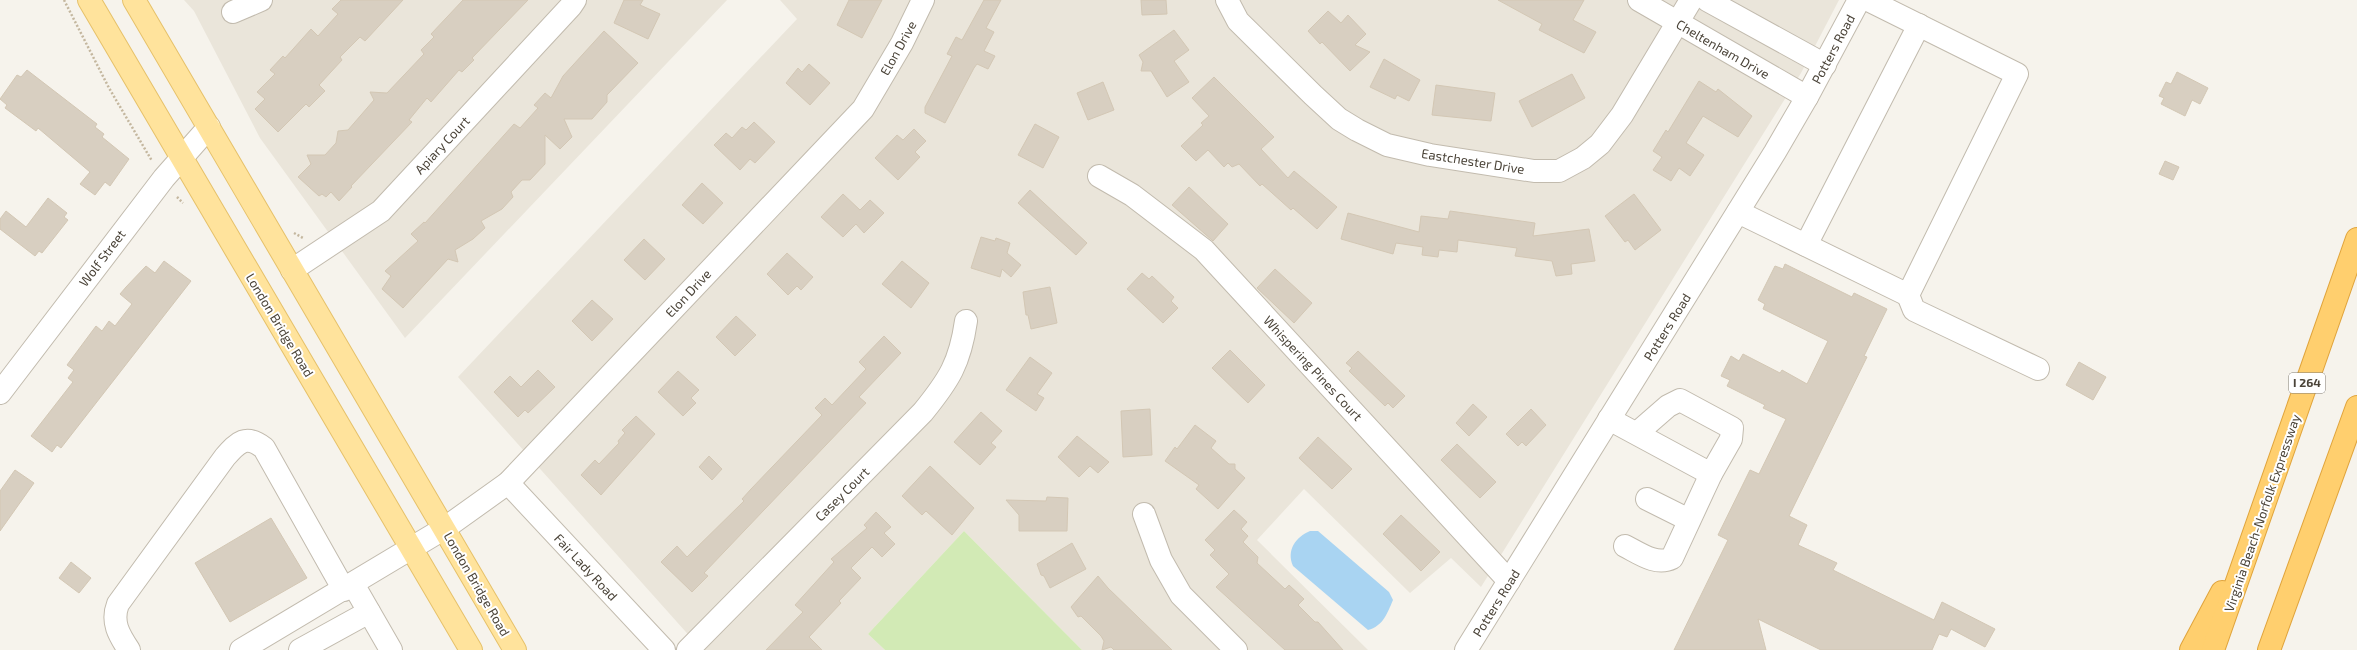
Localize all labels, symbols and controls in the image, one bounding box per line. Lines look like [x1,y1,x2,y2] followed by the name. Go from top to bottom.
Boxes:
[1808,11,1858,87] street label: Potters Road
[1674,16,1772,82] street label: Cheltenham Drive
[876,18,920,78] street label: Elon Drive
[411,113,473,177] street label: Apiary Court
[1420,145,1526,177] street label: Eastchester Drive
[75,226,129,290] street label: Wolf Street
[662,266,714,320] street label: Elon Drive
[243,270,317,380] street label: London Bridge Road
[1640,290,1694,364] street label: Potters Road
[1260,312,1366,424] street label: Whispering Pines Court
[2289,373,2325,393] road number: I 264
[2221,412,2304,614] street label: Virginia Beach-Norfolk Expressway
[812,464,872,524] street label: Casey Court
[441,529,513,639] street label: London Bridge Road
[551,530,621,604] street label: Fair Lady Road
[1469,566,1523,640] street label: Potters Road

